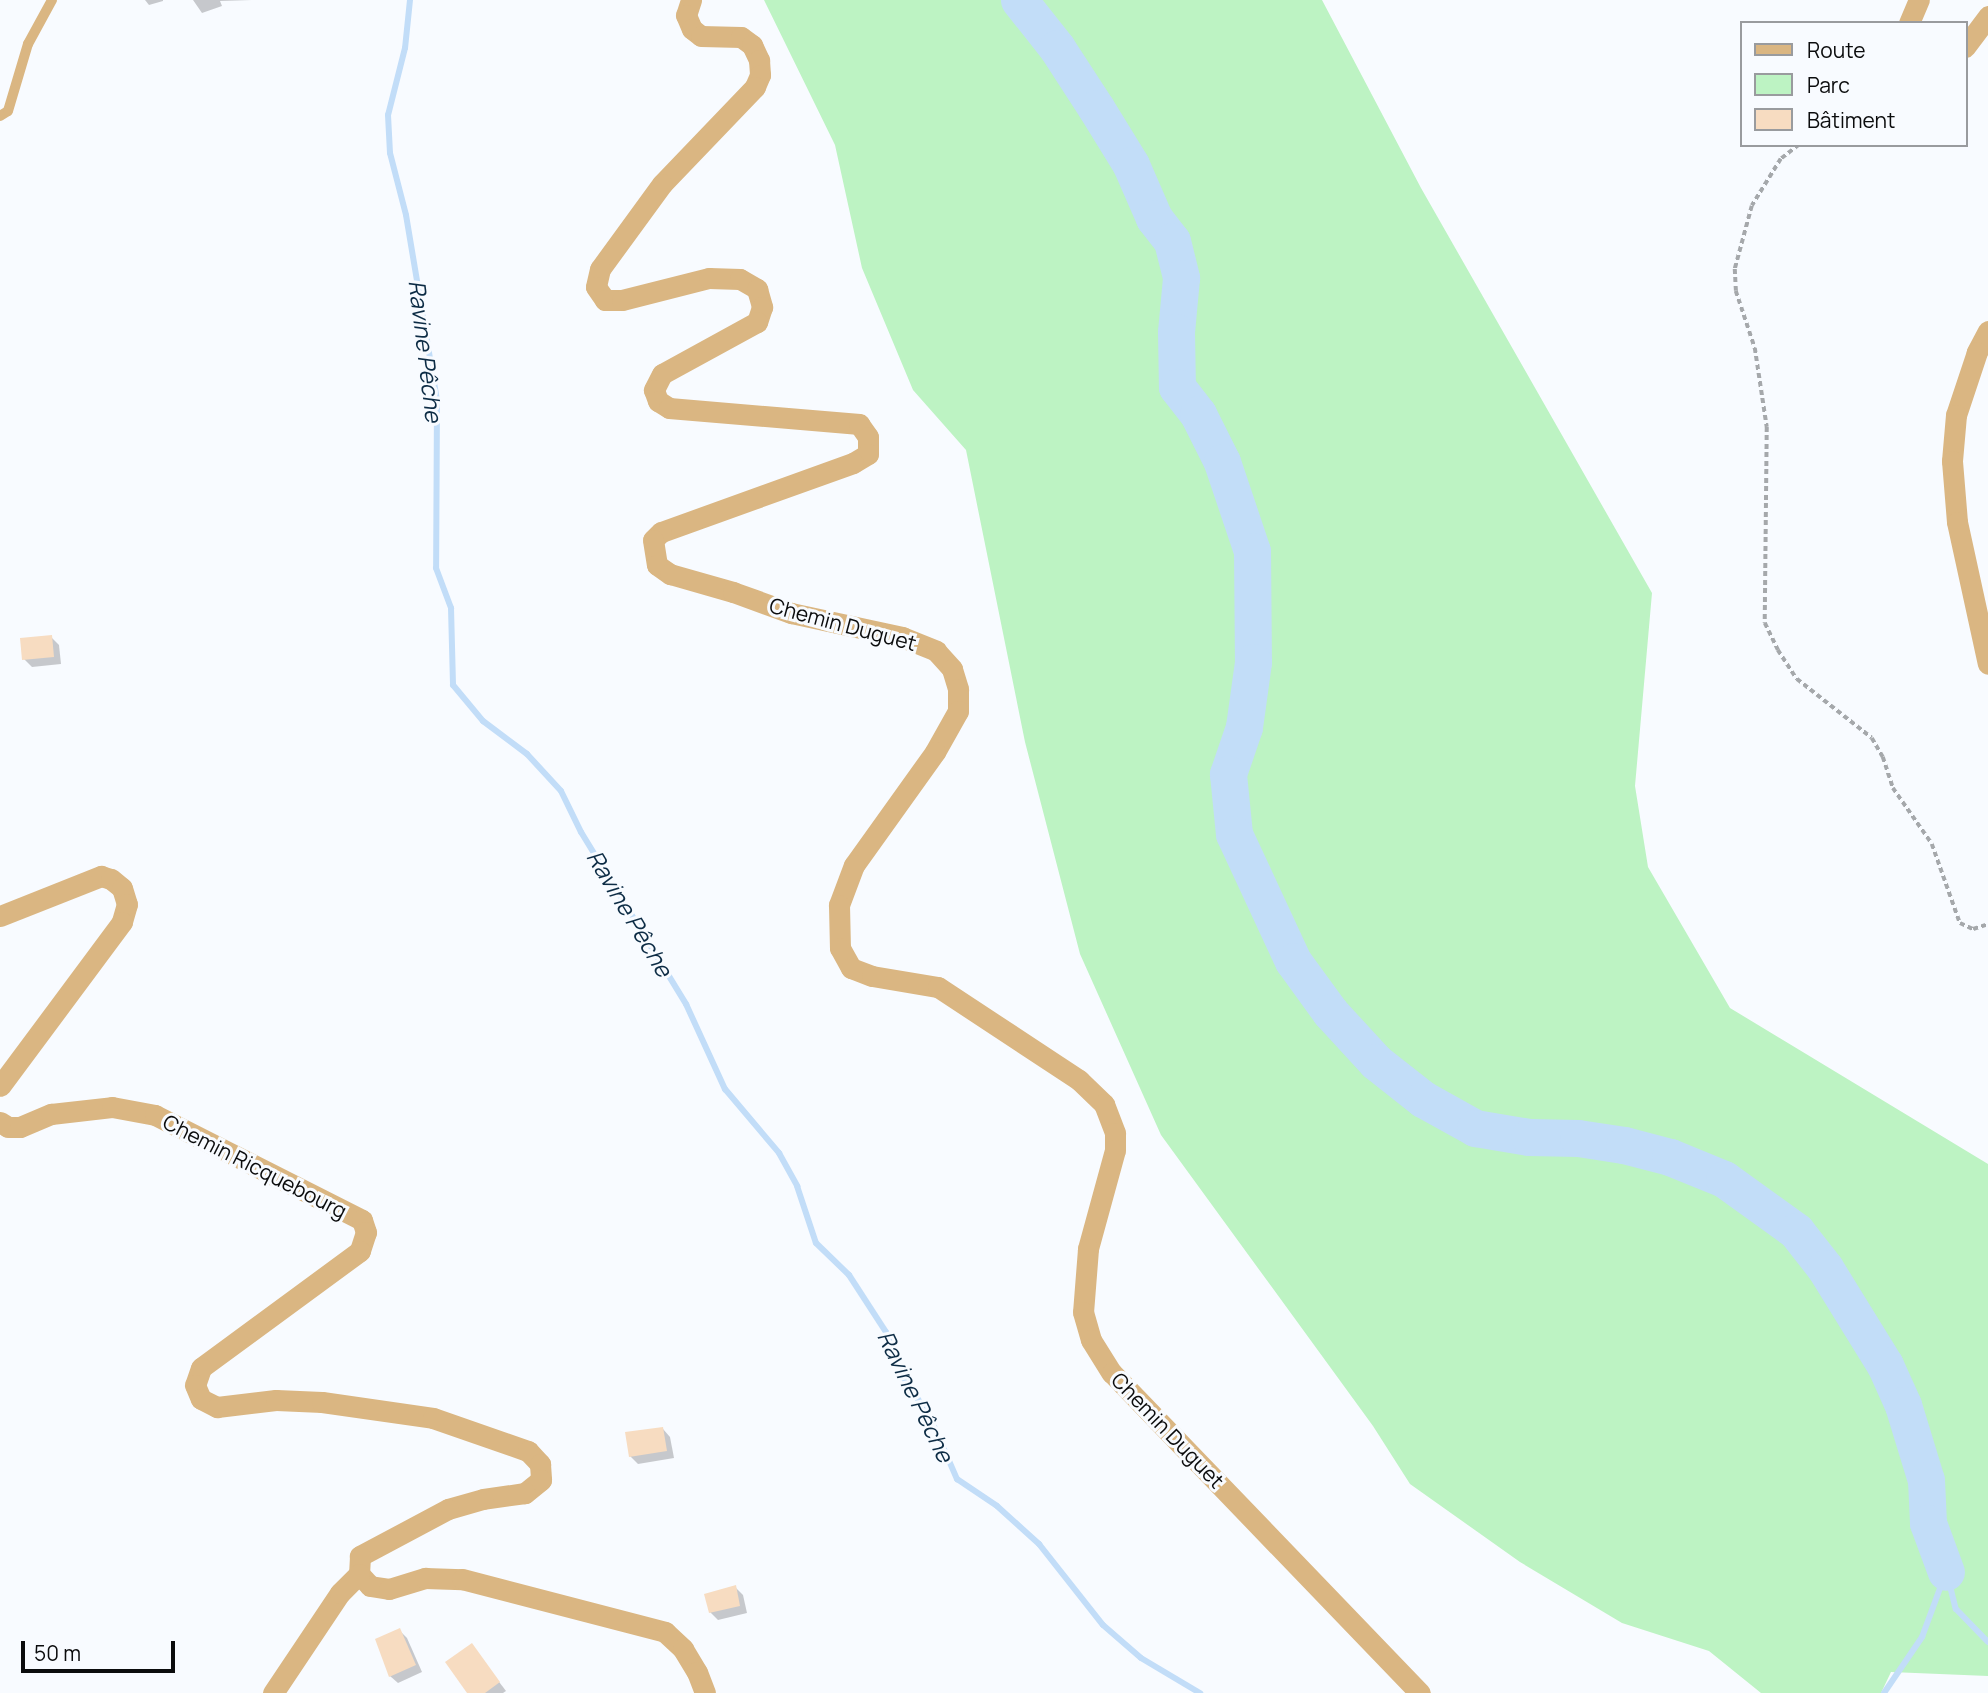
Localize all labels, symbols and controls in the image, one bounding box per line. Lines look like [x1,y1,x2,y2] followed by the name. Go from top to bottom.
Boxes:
[1740,21,1967,147] legend
[1807,36,1865,64] text: Route
[1807,71,1850,99] text: Parc
[1807,106,1895,134] text: Bâtiment
[404,279,448,423] water label: Ravine Pêche
[767,592,919,656] street label: Chemin Duguet
[581,845,679,981] water label: Ravine Pêche
[159,1109,351,1223] street label: Chemin Ricquebourg
[872,1326,960,1466] water label: Ravine Pêche
[1106,1367,1230,1493] street label: Chemin Duguet
[24,1626,178,1670] scale bar
[34,1639,81,1667] text: 50 m

